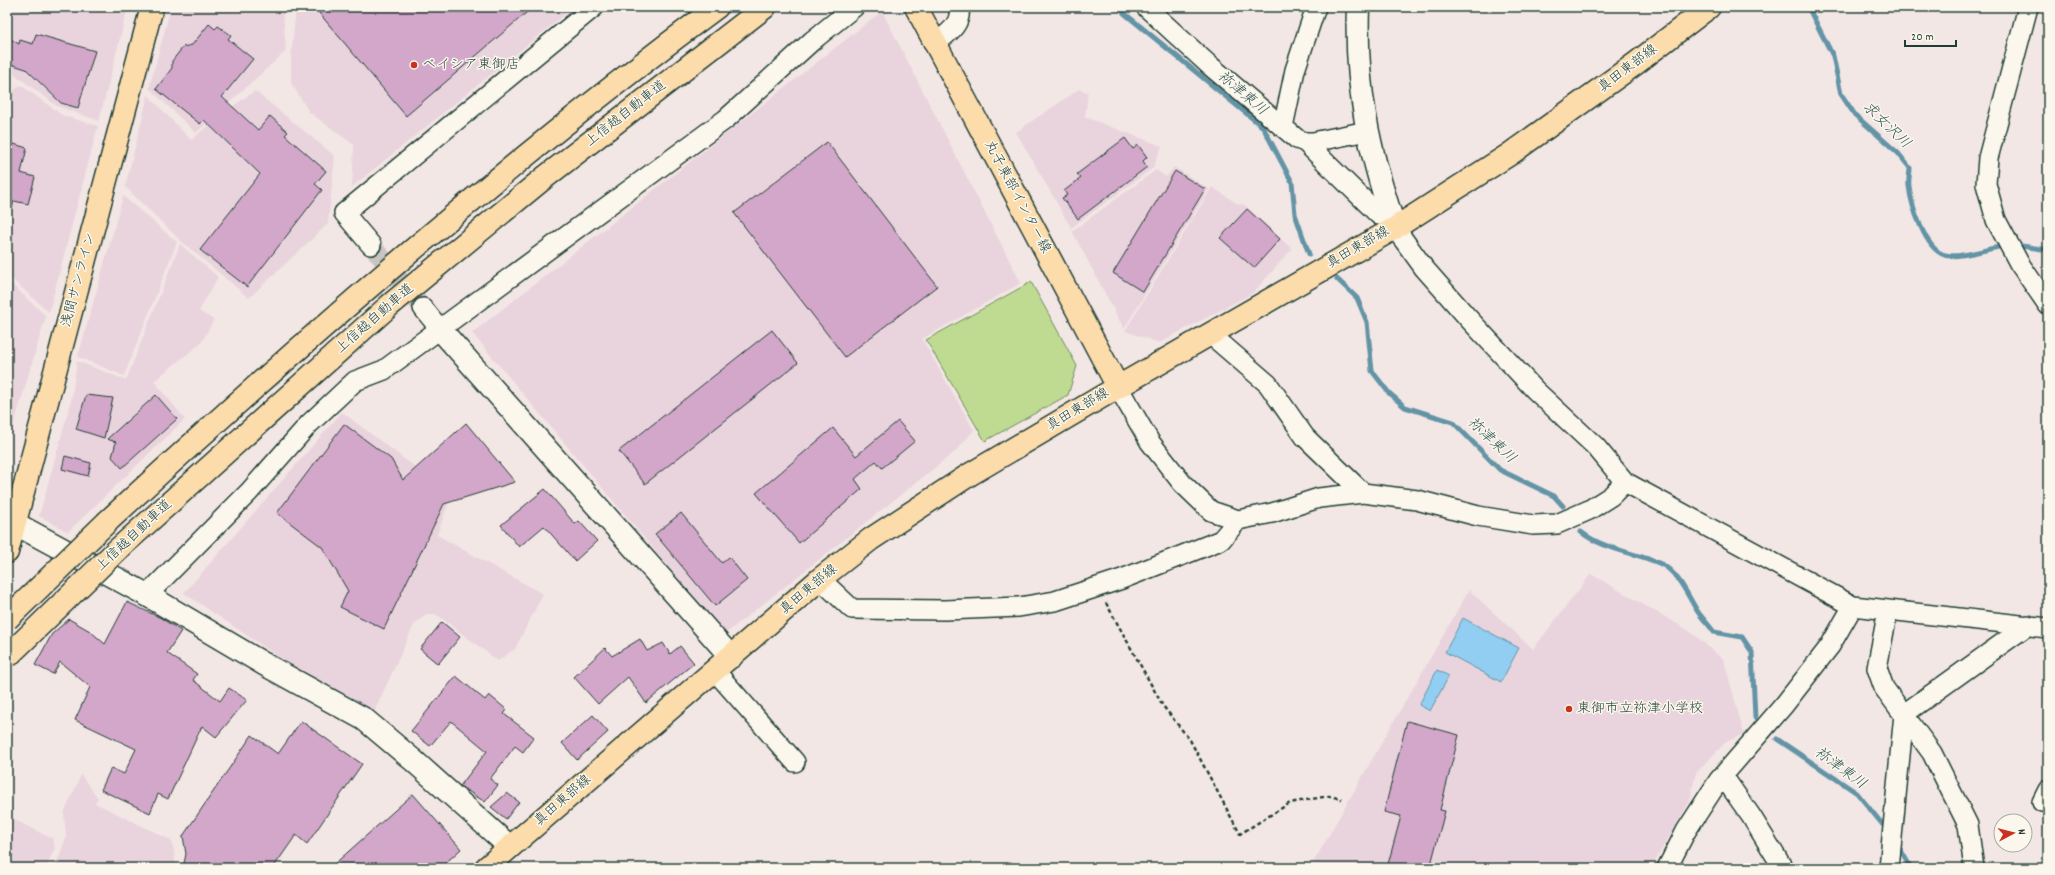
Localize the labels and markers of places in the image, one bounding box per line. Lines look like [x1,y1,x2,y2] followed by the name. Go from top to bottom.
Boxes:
[422,55,520,75] place label: ベイシア東御店
[409,60,419,70] marker: ベイシア東御店
[1577,699,1703,719] place label: 東御市立祢津小学校
[1564,704,1574,714] marker: 東御市立祢津小学校

